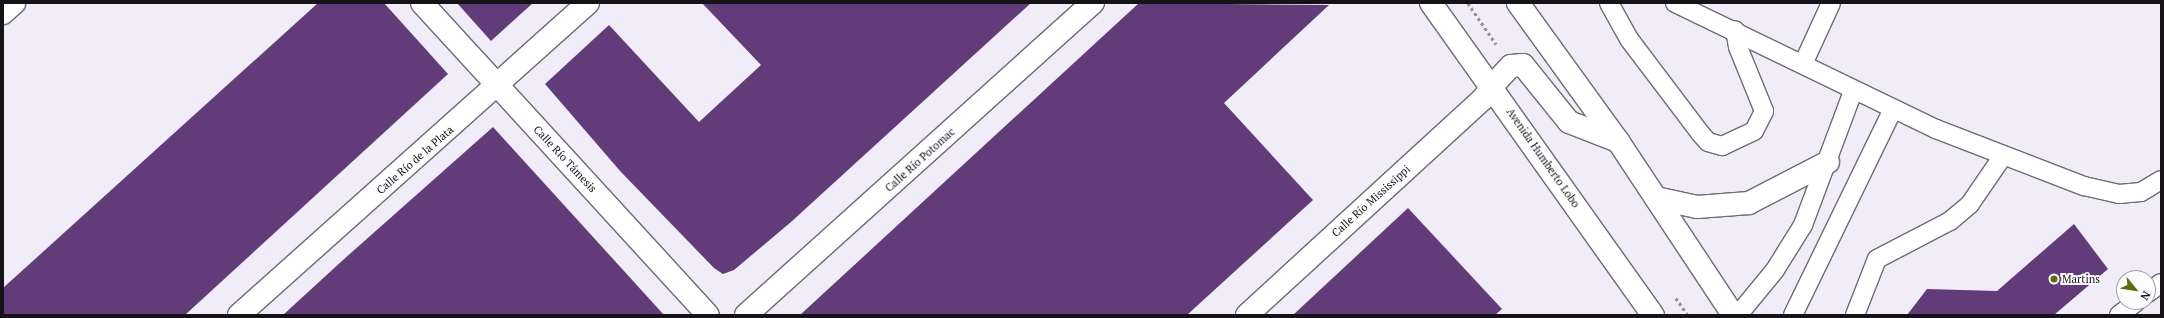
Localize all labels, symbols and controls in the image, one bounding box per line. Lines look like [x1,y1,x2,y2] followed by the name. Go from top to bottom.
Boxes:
[1504,106,1582,210] street label: Avenida Humberto Lobo
[374,123,456,197] street label: Calle Río de la Plata
[531,123,599,195] street label: Calle Río Támesis
[882,125,958,195] street label: Calle Río Potomac
[1329,162,1413,240] street label: Calle Río Mississippi
[2116,270,2156,310] north arrow
[2062,272,2100,286] place label: Martins
[2049,274,2059,284] marker: Martins
[2137,288,2154,303] text: N

